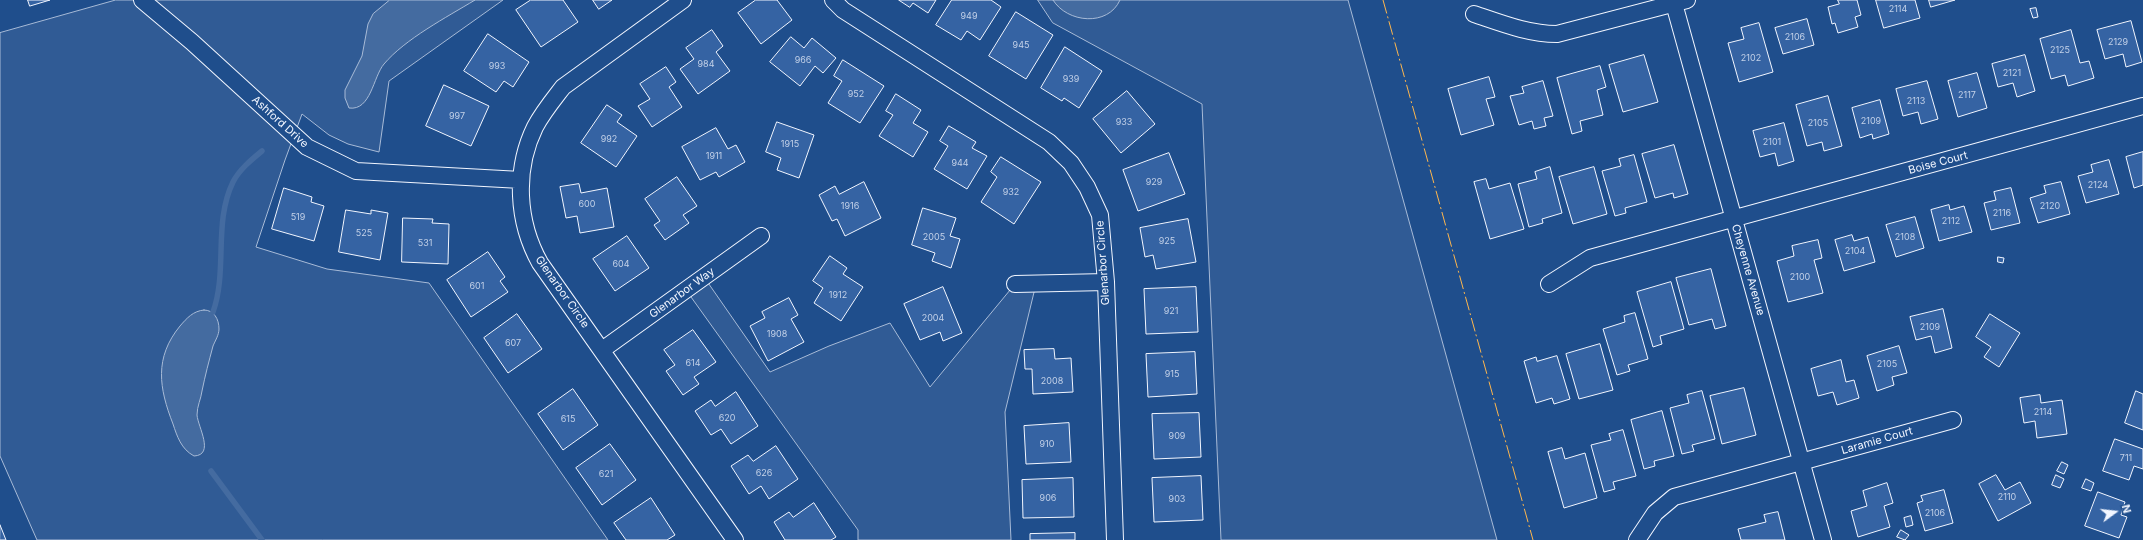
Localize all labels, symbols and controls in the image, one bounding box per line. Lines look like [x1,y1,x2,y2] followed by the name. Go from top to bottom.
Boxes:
[1889,4,1907,14] house number: 2114
[961,11,977,21] house number: 949
[1785,32,1805,42] house number: 2106
[2108,37,2128,47] house number: 2129
[1013,40,1029,50] house number: 945
[2050,45,2070,55] house number: 2125
[1741,53,1761,63] house number: 2102
[795,55,811,65] house number: 966
[698,59,714,69] house number: 984
[489,61,505,71] house number: 993
[2003,68,2021,78] house number: 2121
[1063,74,1079,84] house number: 939
[848,89,864,99] house number: 952
[1958,90,1976,100] house number: 2117
[249,93,311,151] street label: Ashford Drive
[1907,96,1925,106] house number: 2113
[449,111,465,121] house number: 997
[1861,116,1881,126] house number: 2109
[1116,117,1132,127] house number: 933
[1808,118,1828,128] house number: 2105
[601,134,617,144] house number: 992
[1763,137,1781,147] house number: 2101
[781,139,799,149] house number: 1915
[1907,149,1969,177] street label: Boise Court
[706,151,722,161] house number: 1911
[951,158,969,168] house number: 944
[1146,177,1162,187] house number: 929
[2088,180,2108,190] house number: 2124
[1003,187,1019,197] house number: 932
[579,199,595,209] house number: 600
[841,201,859,211] house number: 1916
[2040,201,2060,211] house number: 2120
[1993,208,2011,218] house number: 2116
[291,212,305,222] house number: 519
[1942,216,1960,226] house number: 2112
[1093,220,1113,306] street label: Glenarbor Circle
[1729,223,1767,317] street label: Cheyenne Avenue
[356,228,372,238] house number: 525
[923,232,945,242] house number: 2005
[1895,232,1915,242] house number: 2108
[1159,236,1175,246] house number: 925
[418,238,432,248] house number: 531
[1845,246,1865,256] house number: 2104
[532,253,592,331] street label: Glenarbor Circle
[612,259,630,269] house number: 604
[647,265,717,321] street label: Glenarbor Way
[1790,272,1810,282] house number: 2100
[470,281,484,291] house number: 601
[829,290,847,300] house number: 1912
[1164,306,1178,316] house number: 921
[922,313,944,323] house number: 2004
[1920,322,1940,332] house number: 2109
[767,329,787,339] house number: 1908
[505,338,521,348] house number: 607
[685,358,701,368] house number: 614
[1877,359,1897,369] house number: 2105
[1165,369,1179,379] house number: 915
[1041,376,1063,386] house number: 2008
[2034,407,2052,417] house number: 2114
[719,413,735,423] house number: 620
[561,414,575,424] house number: 615
[1840,425,1914,457] street label: Laramie Court
[1169,431,1185,441] house number: 909
[1040,439,1054,449] house number: 910
[2120,453,2132,463] house number: 711
[756,468,772,478] house number: 626
[599,469,613,479] house number: 621
[1998,492,2016,502] house number: 2110
[2095,492,2135,532] north arrow
[1040,493,1056,503] house number: 906
[1169,494,1185,504] house number: 903
[2119,503,2134,515] text: N
[1925,508,1945,518] house number: 2106

